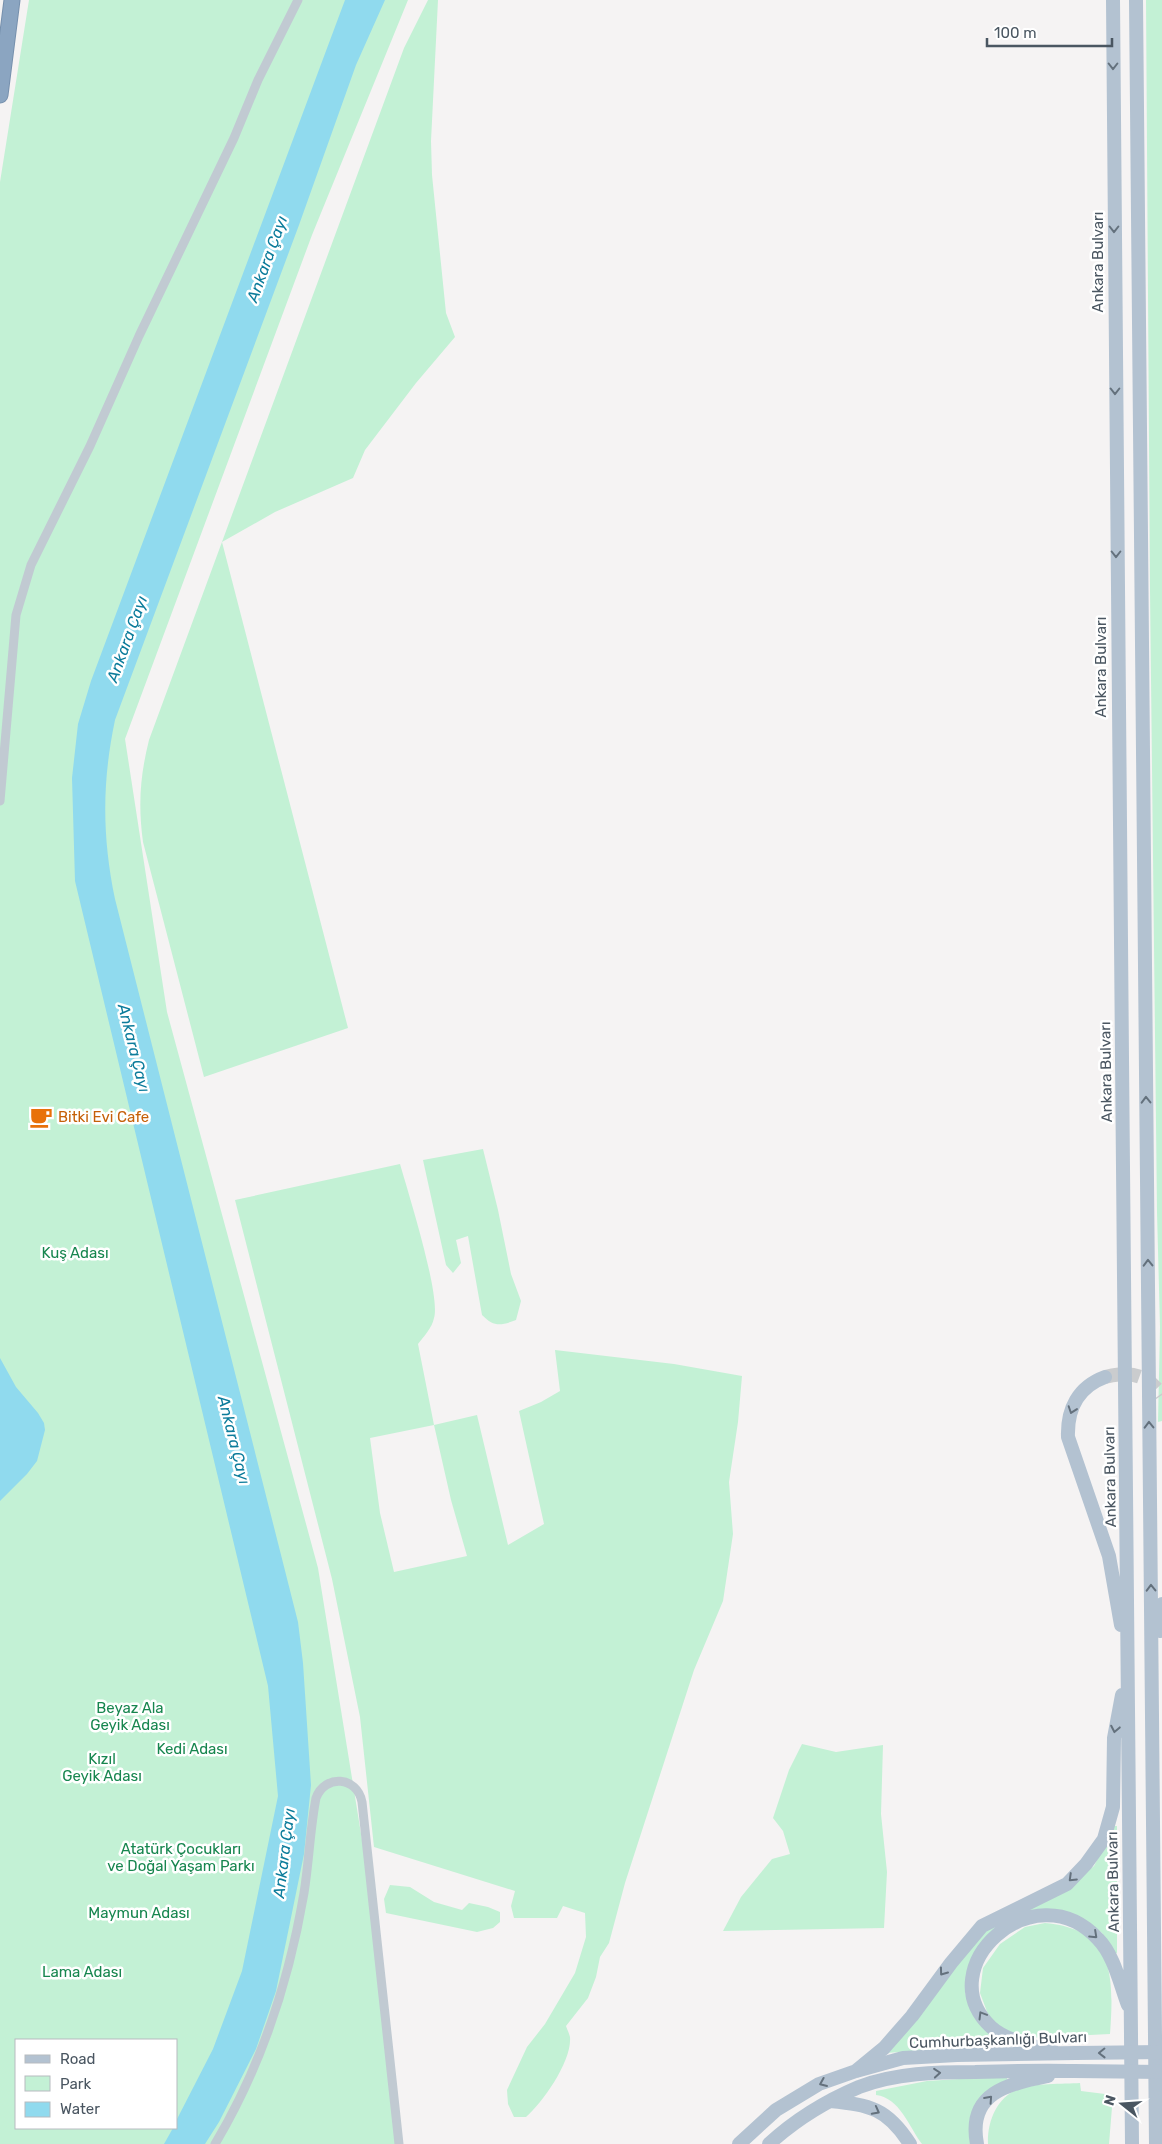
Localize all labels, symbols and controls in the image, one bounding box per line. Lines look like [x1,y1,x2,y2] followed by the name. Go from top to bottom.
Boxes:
[987,15,1112,47] scale bar
[994,24,1036,42] text: 100 m
[1108,62,1118,70] one-way arrow
[1089,212,1107,312] street label: Ankara Bulvarı
[242,213,291,306] water label: Ankara Çayı
[1109,225,1119,233] one-way arrow
[1110,388,1120,395] one-way arrow
[1111,550,1121,558] one-way arrow
[102,593,151,686] water label: Ankara Çayı
[1092,617,1110,717] street label: Ankara Bulvarı
[114,1001,154,1094] water label: Ankara Çayı
[1096,1021,1116,1123] street label: Ankara Bulvarı
[1141,1096,1151,1104] one-way arrow
[28,1104,54,1130] cafe icon: Bitki Evi Cafe
[58,1108,149,1126] place label: Bitki Evi Cafe
[41,1244,109,1262] park label: Kuş Adası
[1142,1259,1153,1267] one-way arrow
[214,1393,254,1486] water label: Ankara Çayı
[1067,1405,1077,1413] one-way arrow
[1144,1421,1154,1429] one-way arrow
[1100,1426,1120,1528] street label: Ankara Bulvarı
[1146,1584,1156,1592] one-way arrow
[90,1699,170,1734] park label: Beyaz Ala Geyik Adası
[1111,1725,1121,1733] one-way arrow
[156,1740,228,1758] park label: Kedi Adası
[62,1750,142,1785] park label: Kızıl Geyik Adası
[269,1807,299,1900] water label: Ankara Çayı
[1103,1831,1123,1933] street label: Ankara Bulvarı
[107,1840,255,1875] park label: Atatürk Çocukları ve Doğal Yaşam Parkı
[1069,1873,1078,1882] one-way arrow
[88,1904,190,1922] park label: Maymun Adası
[1088,1929,1097,1938] one-way arrow
[42,1963,122,1981] park label: Lama Adası
[941,1966,949,1975] one-way arrow
[978,2011,988,2020] one-way arrow
[909,2028,1087,2052] street label: Cumhurbaşkanlığı Bulvarı
[15,2039,178,2129] legend
[1097,2048,1105,2058] one-way arrow
[60,2050,96,2068] text: Road
[933,2068,941,2079] one-way arrow
[60,2075,91,2093] text: Park
[819,2077,828,2088] one-way arrow
[1097,2079,1147,2129] north arrow
[1100,2093,1120,2108] text: N
[983,2096,992,2105] one-way arrow
[60,2100,100,2118] text: Water
[871,2105,880,2115] one-way arrow

